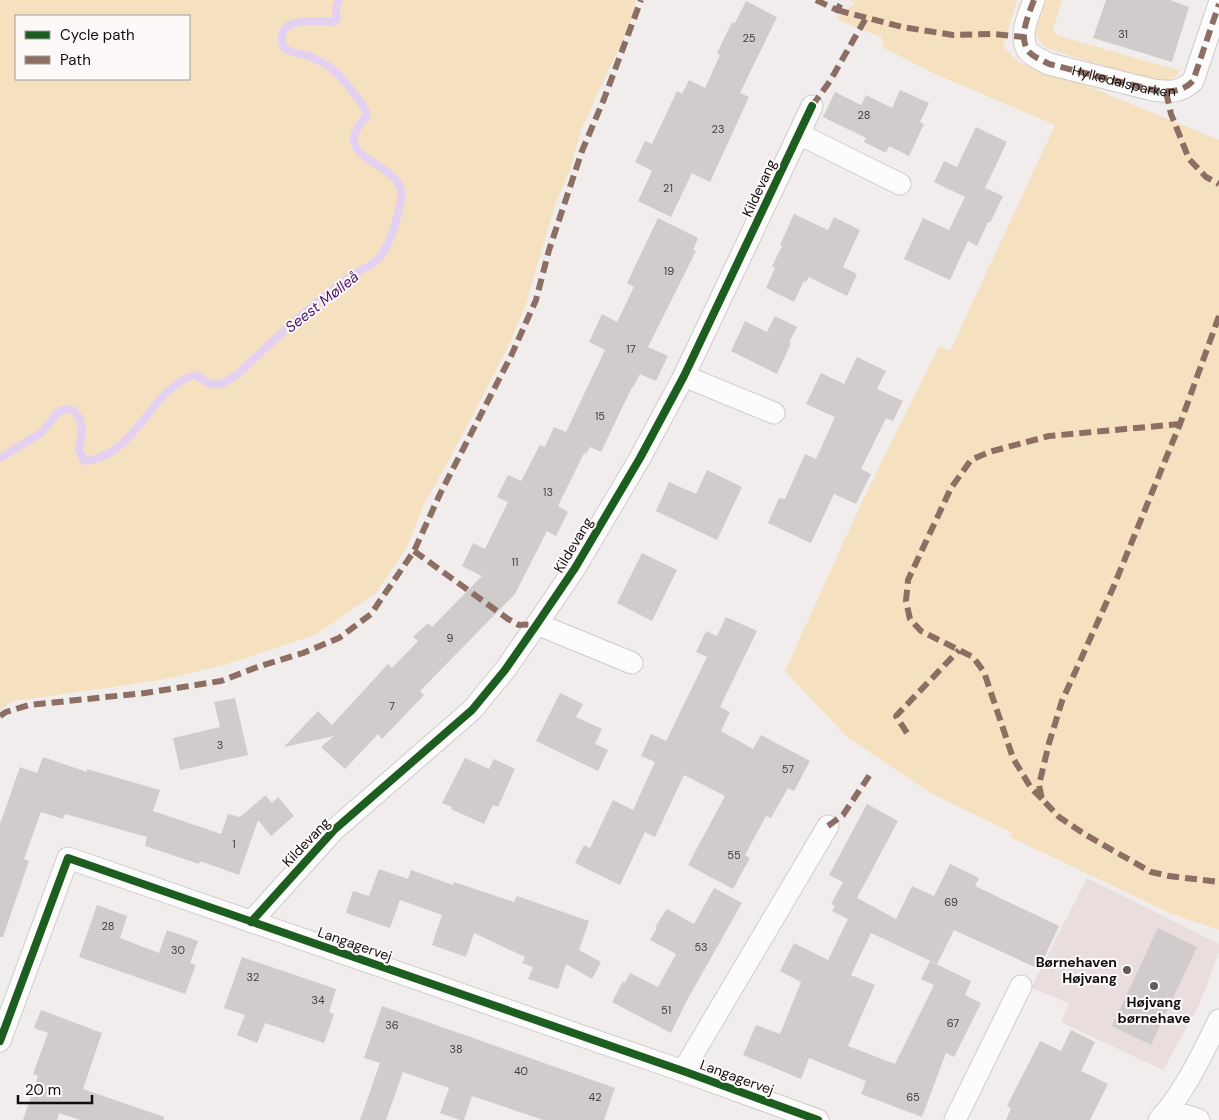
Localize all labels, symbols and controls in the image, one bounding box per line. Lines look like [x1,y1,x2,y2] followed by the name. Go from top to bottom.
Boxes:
[15,15,190,80] legend
[60,25,135,45] text: Cycle path
[1118,27,1128,41] house number: 31
[742,31,756,45] house number: 25
[60,50,91,70] text: Path
[1070,61,1176,100] street label: Hylkedalsparken
[858,108,870,122] house number: 28
[712,122,724,136] house number: 23
[738,156,780,220] street label: Kildevang
[663,181,673,195] house number: 21
[664,264,674,278] house number: 19
[281,267,363,337] water label: Seest Mølleå
[626,342,636,356] house number: 17
[595,409,605,423] house number: 15
[543,485,553,499] house number: 13
[549,514,597,576] street label: Kildevang
[512,555,518,569] house number: 11
[447,631,454,645] house number: 9
[389,699,395,713] house number: 7
[217,738,223,752] house number: 3
[782,762,794,776] house number: 57
[278,813,334,870] street label: Kildevang
[232,837,236,851] house number: 1
[727,848,741,862] house number: 55
[944,895,958,909] house number: 69
[102,919,114,933] house number: 28
[315,923,395,965] street label: Langagervej
[694,940,708,954] house number: 53
[171,943,185,957] house number: 30
[1036,953,1117,987] place label: Børnehaven Højvang
[1121,964,1133,976] marker: Børnehaven Højvang
[247,970,259,984] house number: 32
[1148,980,1160,992] marker: Højvang børnehave
[311,993,325,1007] house number: 34
[1118,993,1190,1027] place label: Højvang børnehave
[661,1003,671,1017] house number: 51
[947,1016,959,1030] house number: 67
[385,1018,399,1032] house number: 36
[449,1042,463,1056] house number: 38
[698,1055,776,1099] street label: Langagervej
[514,1064,528,1078] house number: 40
[18,1072,91,1104] scale bar
[25,1080,61,1100] text: 20 m
[588,1090,602,1104] house number: 42
[906,1090,920,1104] house number: 65

